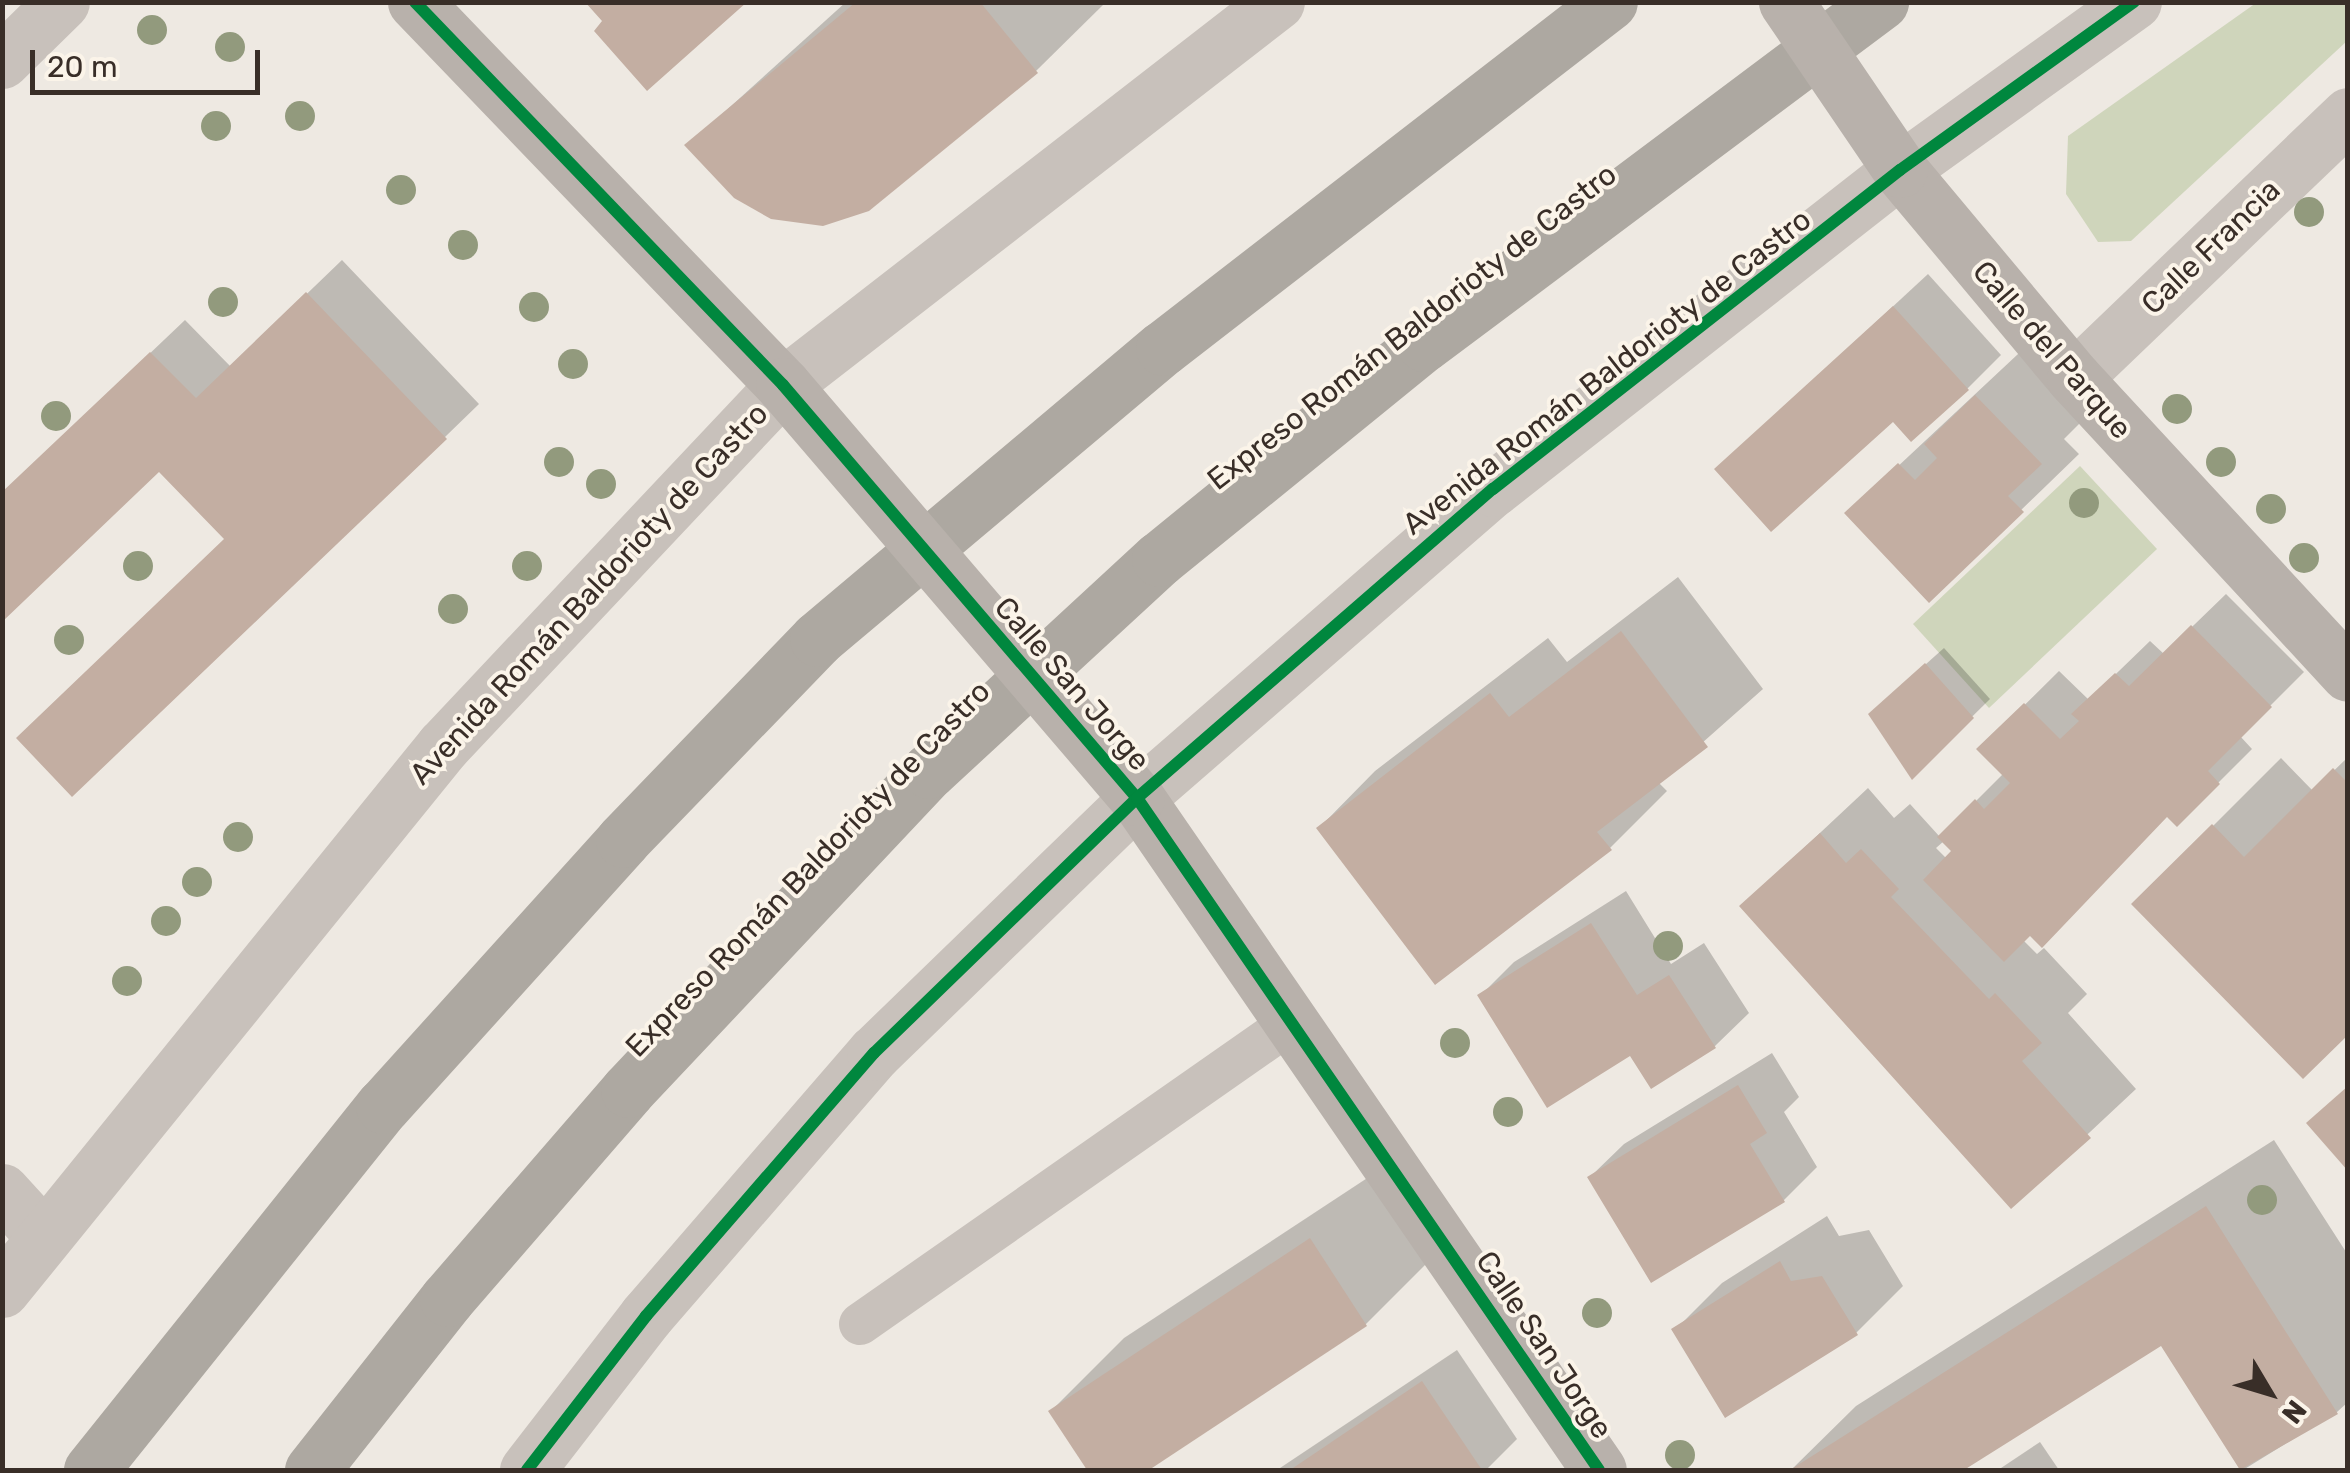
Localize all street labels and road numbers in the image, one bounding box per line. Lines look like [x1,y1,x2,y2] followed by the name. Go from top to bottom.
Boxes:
[1200,156,1624,498] street label: Expreso Román Baldorioty de Castro
[2134,172,2288,322] street label: Calle Francia
[1395,201,1819,543] street label: Avenida Román Baldorioty de Castro
[1965,254,2139,446] street label: Calle del Parque
[402,396,776,792] street label: Avenida Román Baldorioty de Castro
[987,590,1157,778] street label: Calle San Jorge
[618,673,998,1065] street label: Expreso Román Baldorioty de Castro
[1468,1245,1620,1445] street label: Calle San Jorge

